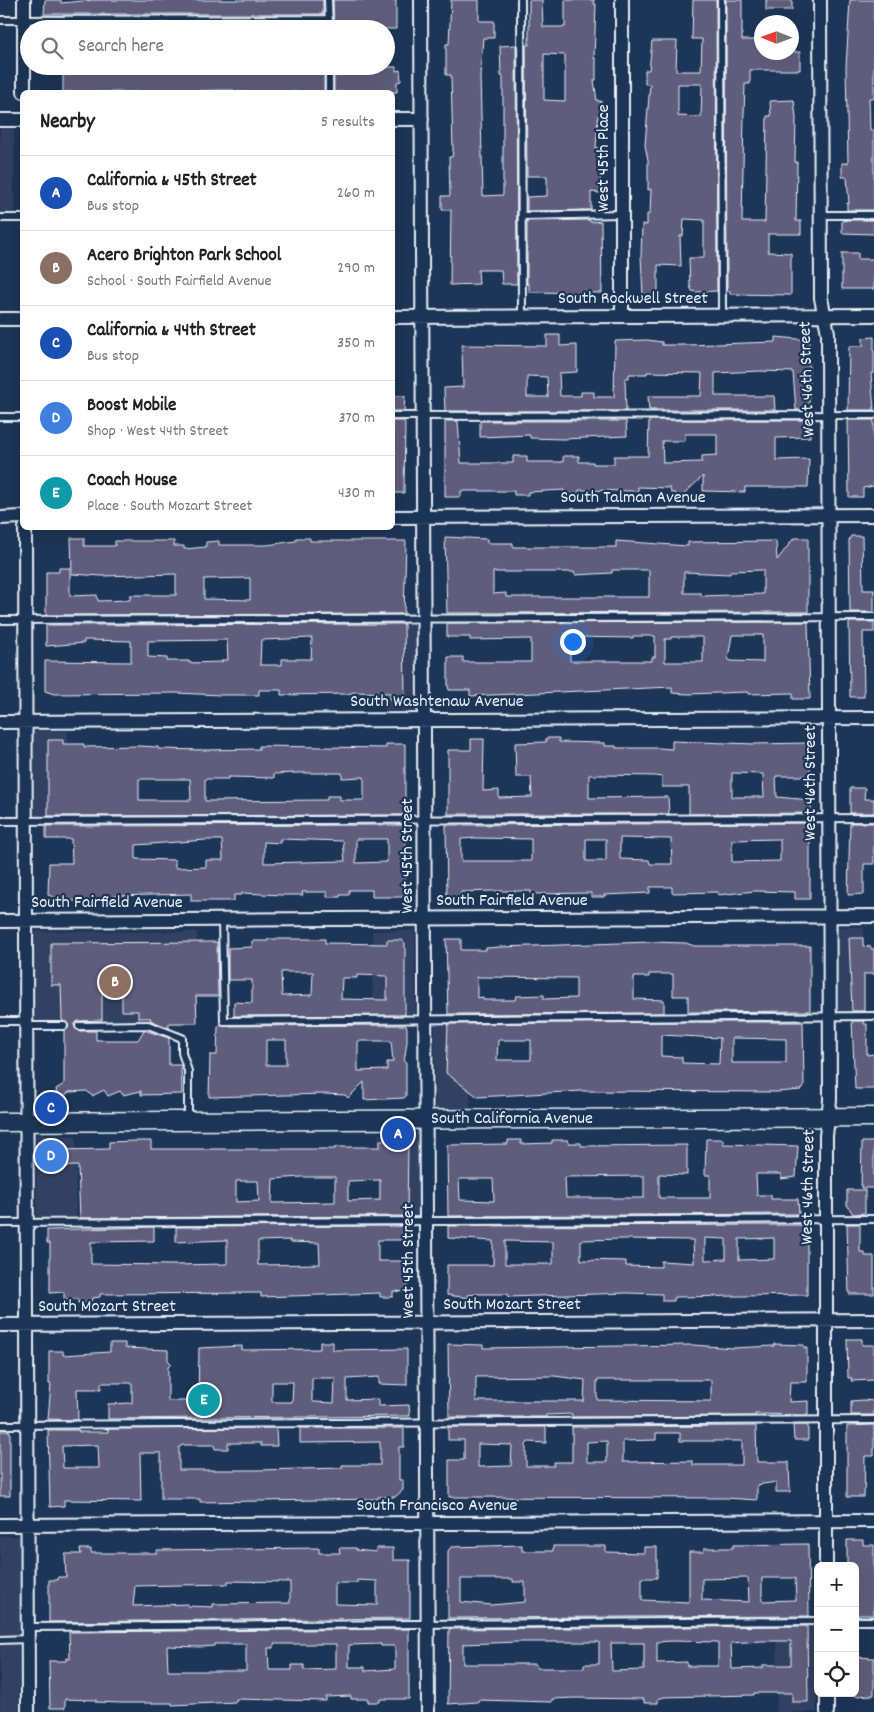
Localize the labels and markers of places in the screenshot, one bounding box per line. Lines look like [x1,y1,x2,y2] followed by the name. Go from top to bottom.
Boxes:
[99,963,131,1001] pin: B
[35,1089,67,1127] pin: C
[382,1115,414,1153] pin: A
[35,1137,67,1175] pin: D
[188,1381,220,1419] pin: E

